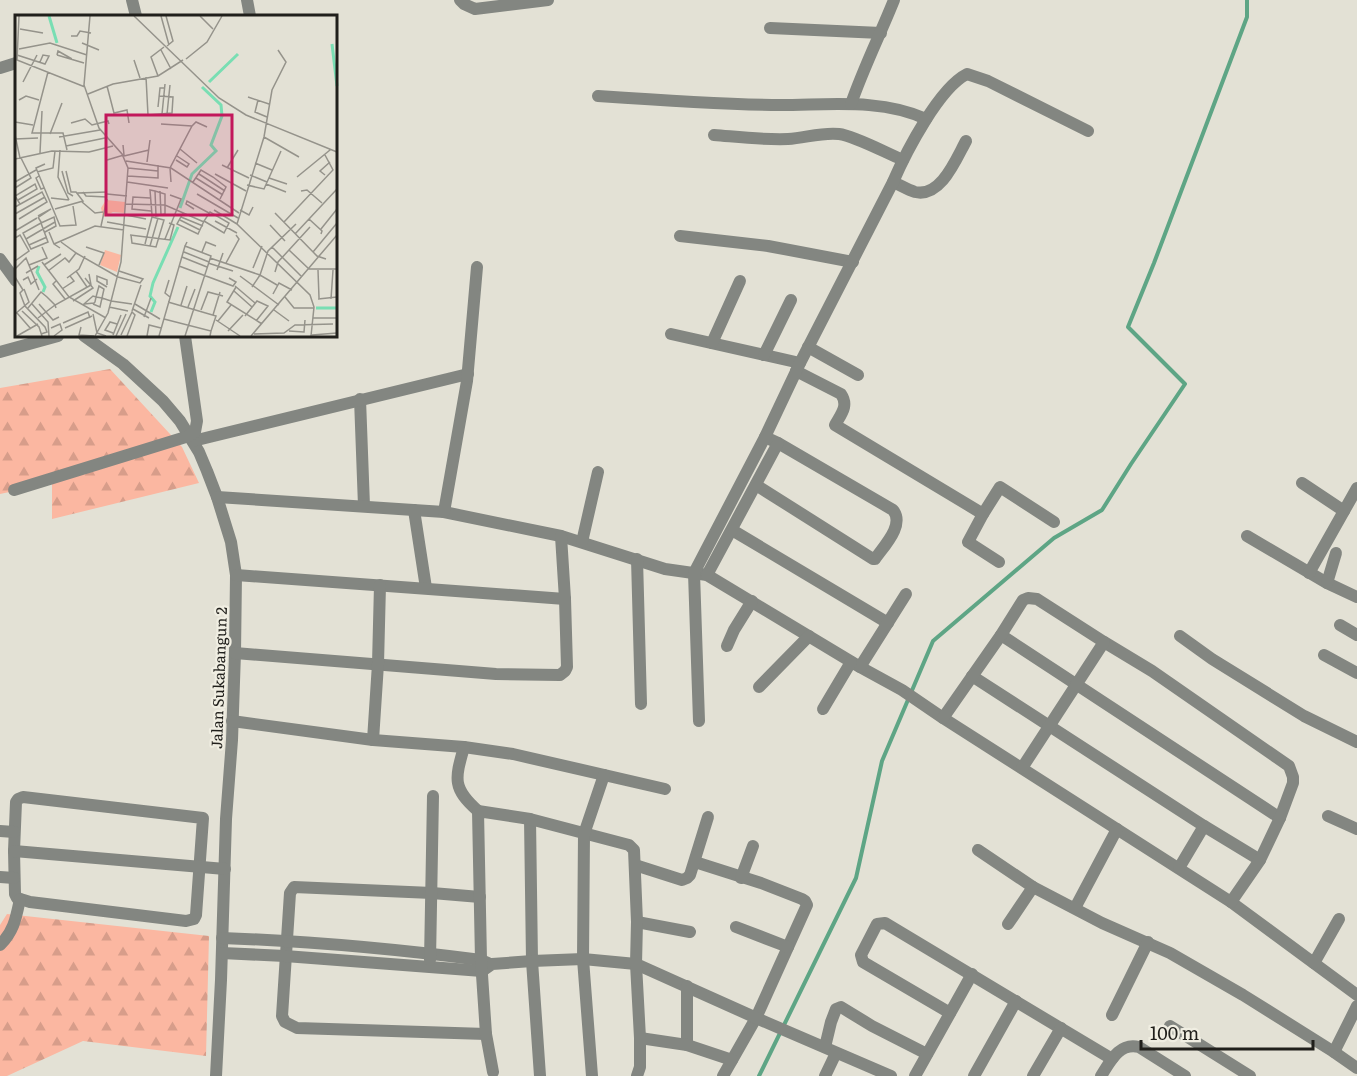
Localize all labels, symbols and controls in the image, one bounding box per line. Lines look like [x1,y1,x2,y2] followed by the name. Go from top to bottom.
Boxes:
[15,15,338,338] inset map
[204,606,232,749] street label: Jalan Sukabangun 2
[1141,1013,1314,1051] scale bar
[1150,1019,1199,1046] text: 100 m

